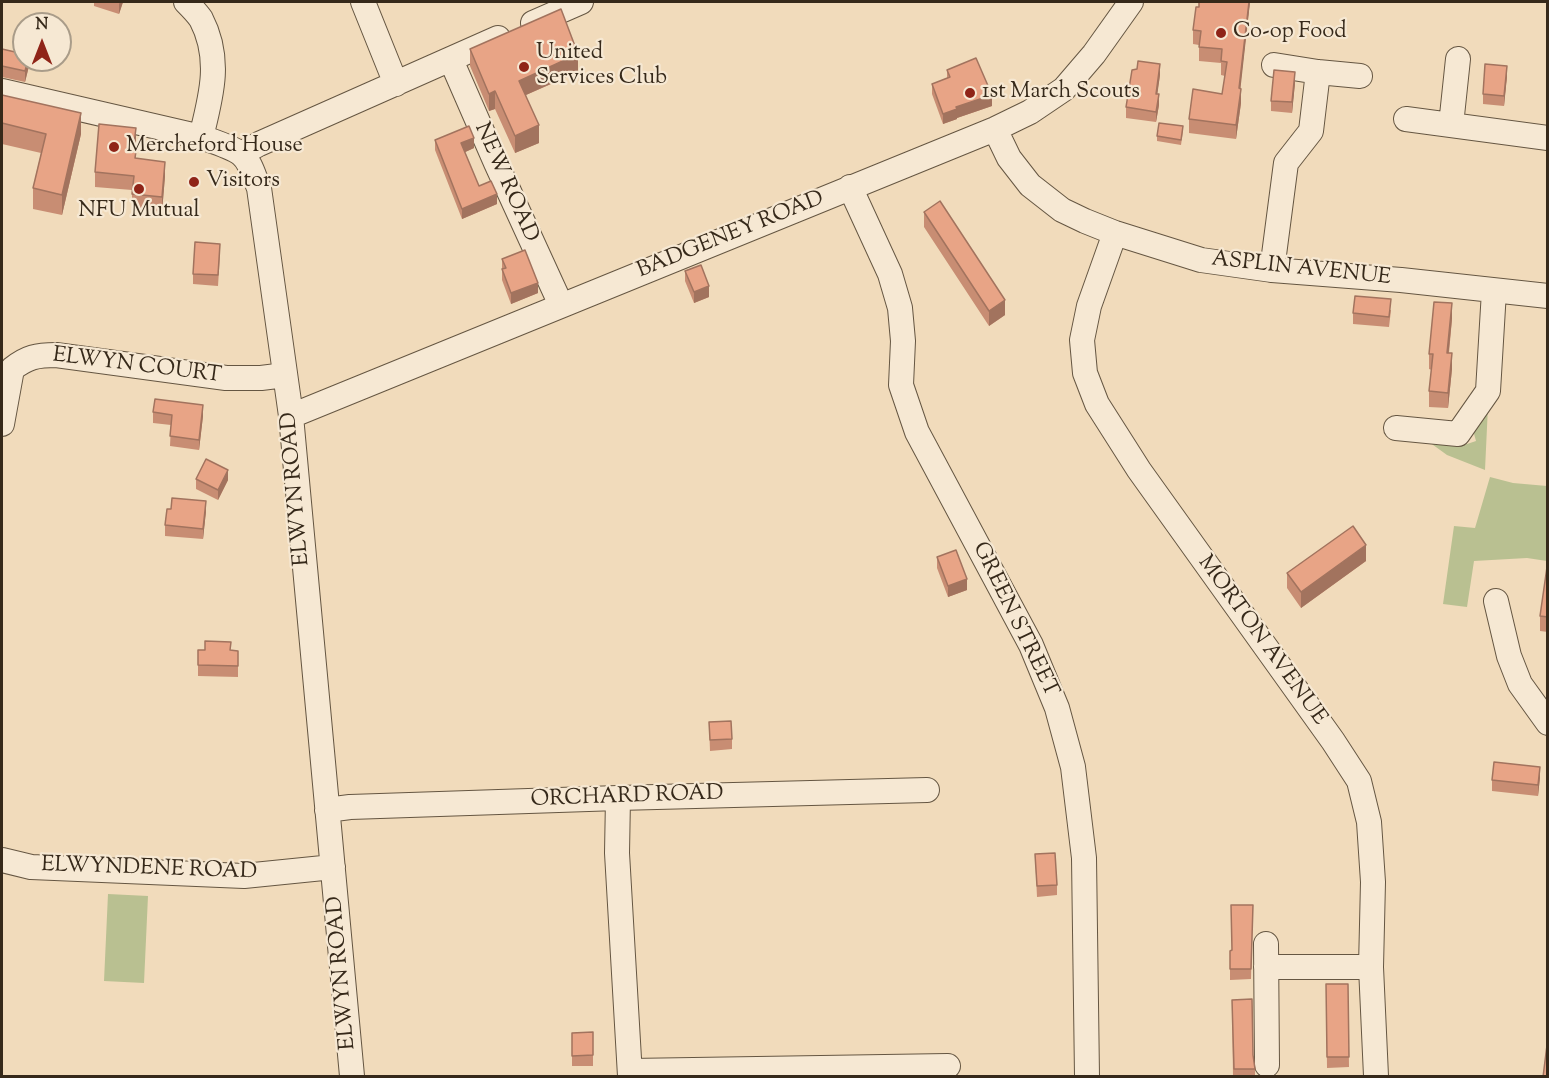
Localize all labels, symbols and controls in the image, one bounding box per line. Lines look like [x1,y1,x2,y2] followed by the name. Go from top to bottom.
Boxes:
[12,12,72,72] north arrow
[36,14,48,37] text: N
[1233,20,1347,46] place label: Co-op Food
[1214,26,1228,40] marker: Co-op Food
[536,41,667,92] place label: United Services Club
[517,60,531,74] marker: United Services Club
[982,80,1140,106] place label: 1st March Scouts
[963,86,977,100] marker: 1st March Scouts
[467,119,543,247] street label: NEW ROAD
[126,134,303,160] place label: Mercheford House
[107,140,121,154] marker: Mercheford House
[206,169,280,195] place label: Visitors
[187,175,201,189] marker: Visitors
[132,182,146,196] marker: NFU Mutual
[634,186,828,286] street label: BADGENEY ROAD
[78,199,200,225] place label: NFU Mutual
[1210,247,1392,293] street label: ASPLIN AVENUE
[51,344,223,390] street label: ELWYN COURT
[277,411,317,567] street label: ELWYN ROAD
[965,538,1063,702] street label: GREEN STREET
[1191,551,1331,731] street label: MORTON AVENUE
[530,781,724,815] street label: ORCHARD ROAD
[41,853,257,887] street label: ELWYNDENE ROAD
[323,895,363,1051] street label: ELWYN ROAD

